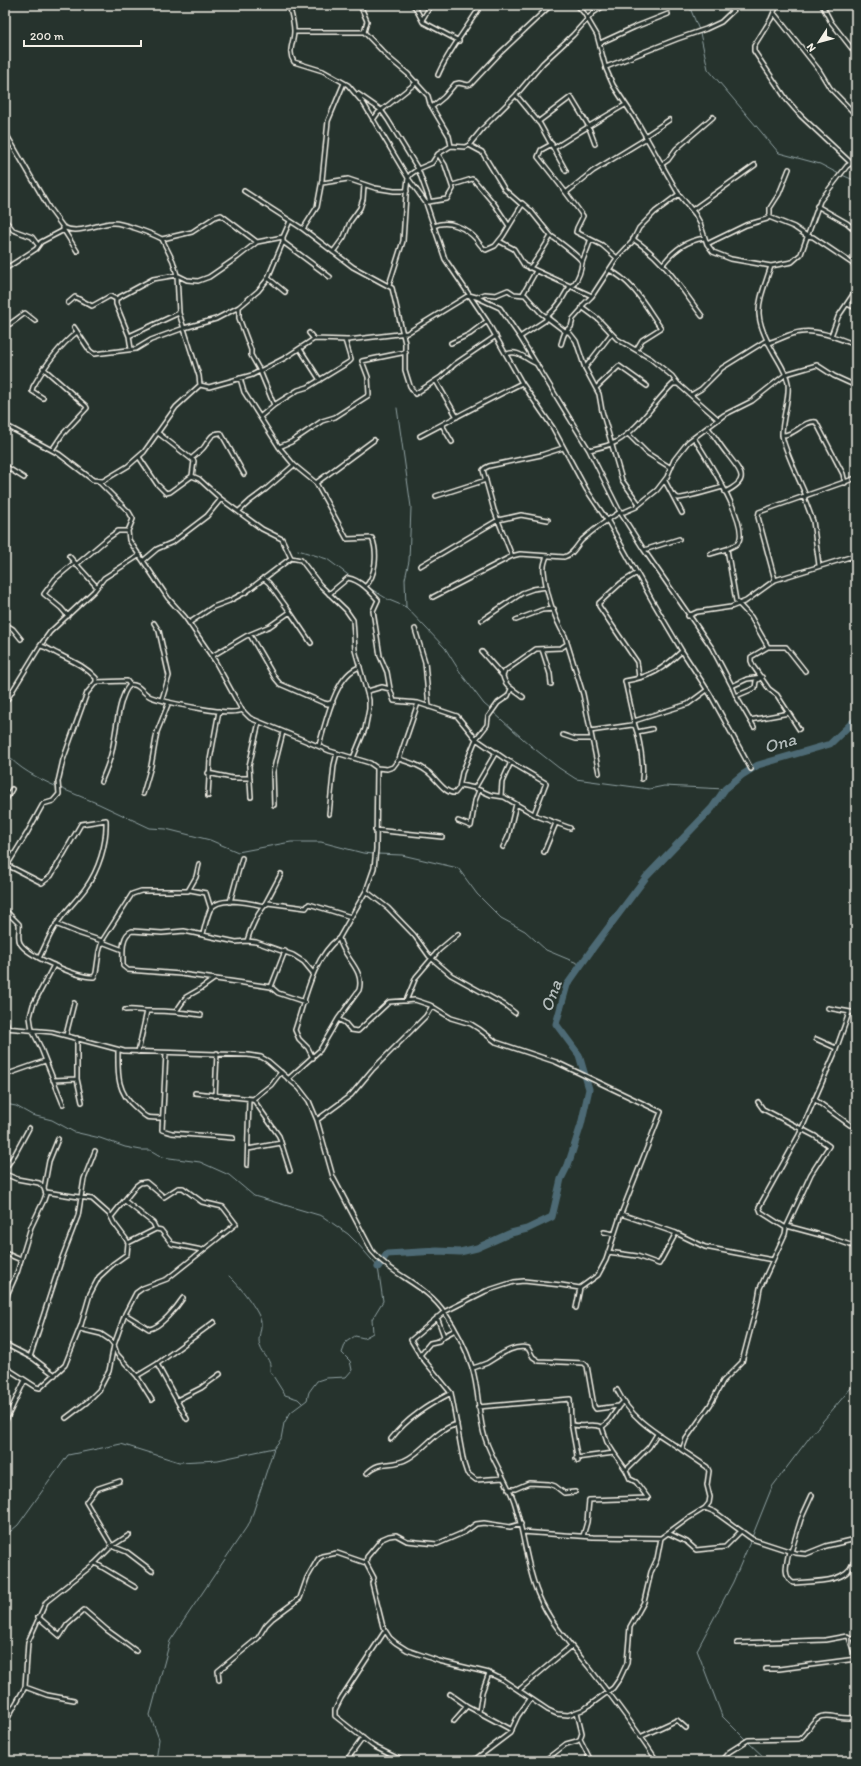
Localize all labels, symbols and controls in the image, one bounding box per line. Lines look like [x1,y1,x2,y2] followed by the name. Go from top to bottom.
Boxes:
[24,22,141,48] scale bar
[799,22,839,62] north arrow
[30,29,64,43] text: 200 m
[804,41,819,54] text: N
[761,728,799,758] water label: Ona
[535,976,567,1015] water label: Ona

